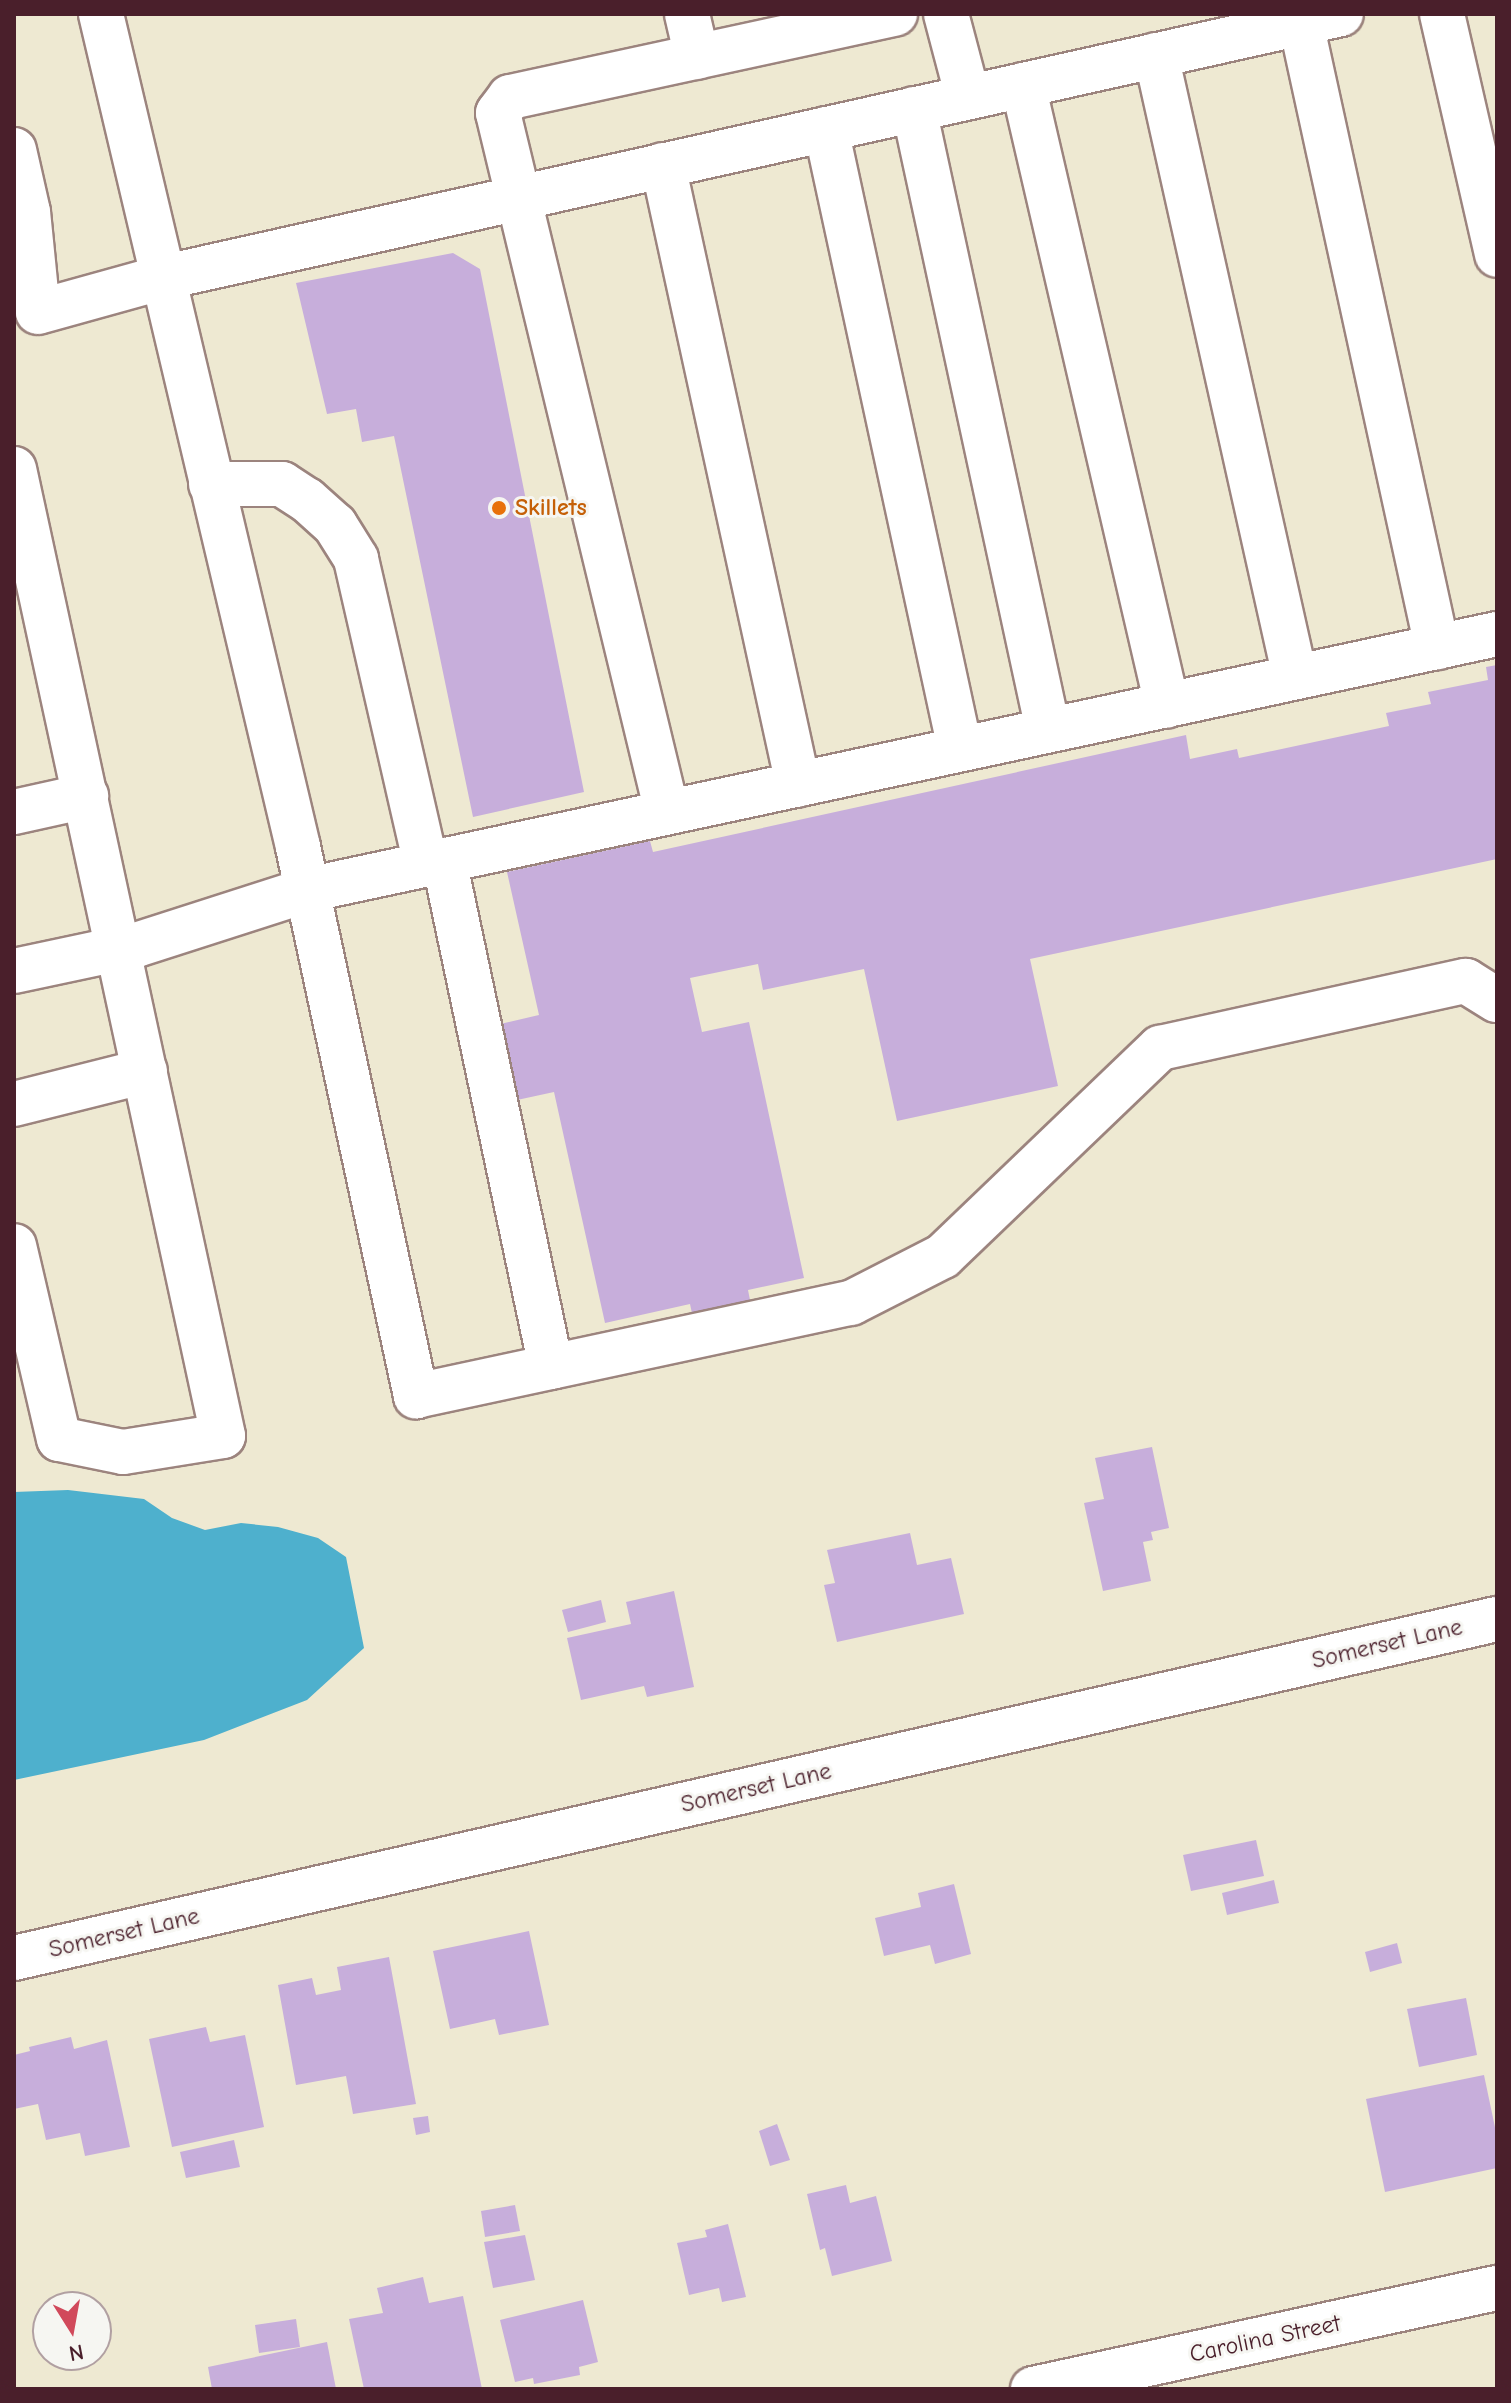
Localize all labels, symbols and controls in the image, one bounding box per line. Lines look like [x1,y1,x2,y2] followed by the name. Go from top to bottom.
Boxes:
[515,494,587,522] place label: Skillets
[490,499,508,517] marker: Skillets
[1309,1613,1465,1675] street label: Somerset Lane
[678,1757,834,1819] street label: Somerset Lane
[46,1902,202,1964] street label: Somerset Lane
[32,2291,112,2371] north arrow
[1187,2309,1343,2369] street label: Carolina Street
[67,2338,86,2367] text: N

